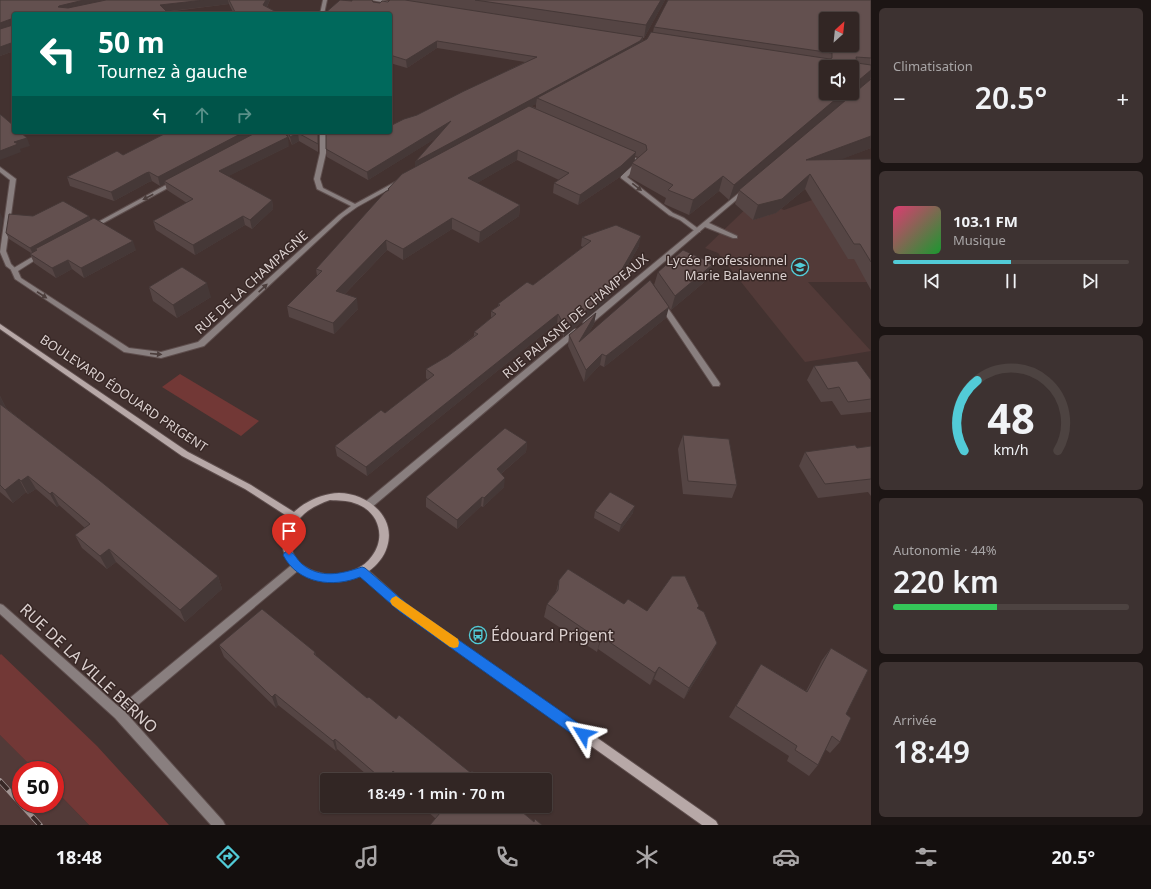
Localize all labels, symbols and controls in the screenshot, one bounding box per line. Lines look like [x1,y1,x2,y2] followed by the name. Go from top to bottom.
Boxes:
[819,12,859,52] north arrow
[819,12,859,100] map controls
[98,23,165,61] text: 50 m
[32,28,84,80] icon: left
[893,57,973,75] text: Climatisation
[98,59,247,83] text: Tournez à gauche
[819,60,859,100] button: sound
[975,77,1047,118] text: 20.5°
[893,83,906,113] text: −
[1116,83,1129,113] text: +
[149,104,171,126] icon: left
[191,104,213,126] icon: ahead
[233,104,255,126] icon: right
[631,183,642,192] one-way arrow
[142,193,154,200] one-way arrow
[953,211,1018,231] text: 103.1 FM
[191,226,311,338] street label: RUE DE LA CHAMPAGNE
[953,231,1006,249] text: Musique
[498,249,652,382] street label: RUE PALASNE DE CHAMPEAUX
[666,251,787,284] place label: Lycée Professionnel Marie Balavenne
[790,257,810,277] school or university icon: Lycée Professionnel Marie Balavenne
[921,270,943,292] icon: previous
[1000,270,1022,292] icon: pause
[1079,270,1101,292] icon: next
[258,284,268,293] one-way arrow
[37,291,48,299] one-way arrow
[37,330,212,456] street label: BOULEVARD ÉDOUARD PRIGENT
[150,350,162,357] one-way arrow
[987,389,1035,445] text: 48
[993,439,1029,458] text: km/h
[272,514,306,555] pin
[278,520,300,542] icon: arrive
[893,541,997,559] text: Autonomie · 44%
[893,561,999,602] text: 220 km
[15,598,163,738] street label: RUE DE LA VILLE BERNO
[491,624,614,646] place label: Édouard Prigent
[468,625,488,645] bus stop icon: Édouard Prigent
[893,711,937,729] text: Arrivée
[562,713,604,755] position arrow
[893,731,970,772] text: 18:49
[12,761,64,813] speed limit sign: 50
[367,783,505,803] text: 18:49 · 1 min · 70 m
[214,843,242,871] icon: directions
[353,843,381,871] icon: music
[493,843,521,871] icon: phone
[633,843,661,871] icon: climate
[772,843,800,871] icon: car
[912,843,940,871] icon: filters
[56,845,102,869] text: 18:48
[1052,845,1095,869] text: 20.5°

